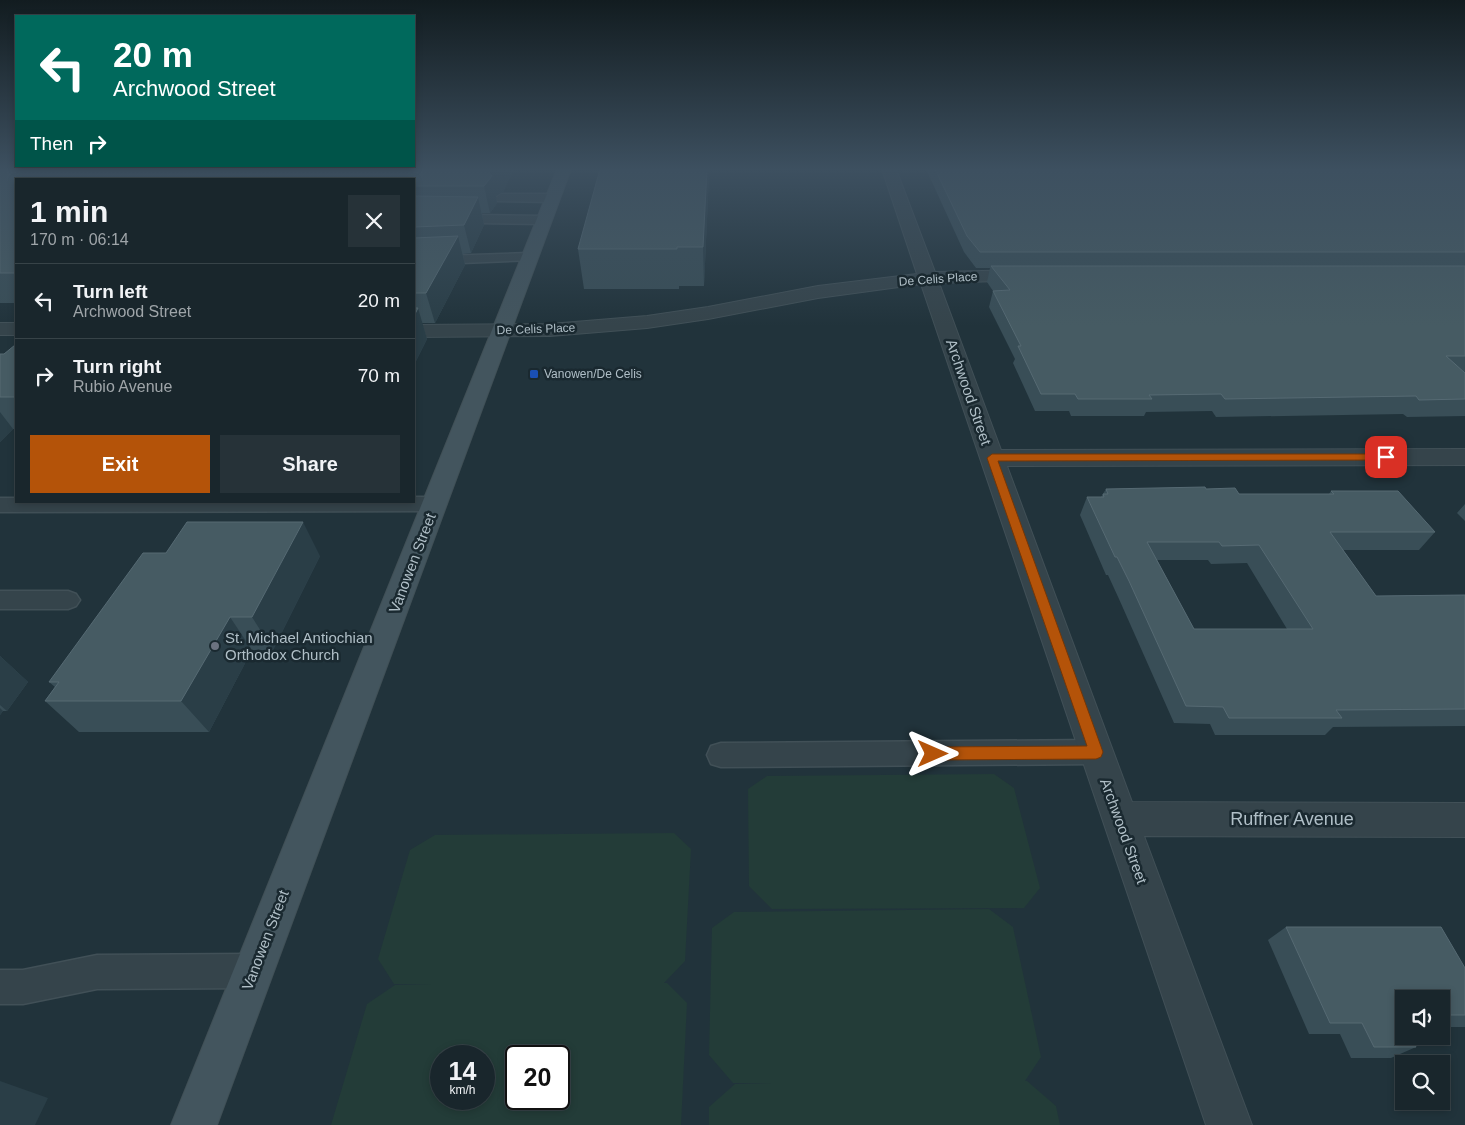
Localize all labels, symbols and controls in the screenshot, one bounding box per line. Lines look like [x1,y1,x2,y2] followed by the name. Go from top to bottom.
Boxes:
[30,35,95,100] icon: left
[113,35,193,74] text: 20 m
[113,76,276,101] text: Archwood Street
[83,130,111,158] icon: right
[30,133,73,154] text: Then
[30,195,108,228] text: 1 min
[348,195,400,247] button: close
[30,231,129,248] text: 170 m · 06:14
[898,269,978,289] street label: De Celis Place
[73,281,148,302] text: Turn left
[30,287,58,315] icon: left
[358,290,400,311] text: 20 m
[73,303,191,320] text: Archwood Street
[496,321,576,337] street label: De Celis Place
[943,337,995,448] street label: Archwood Street
[73,356,161,377] text: Turn right
[30,362,58,390] icon: right
[358,365,400,386] text: 70 m
[544,367,642,381] place label: Vanowen/De Celis
[528,368,540,380] marker: Vanowen/De Celis
[73,378,172,395] text: Rubio Avenue
[30,435,210,493] button: Exit
[220,435,400,493] button: Share
[1365,436,1407,478] pin
[1372,443,1400,471] icon: arrive
[385,510,439,615] street label: Vanowen Street
[225,629,373,663] place label: St. Michael Antiochian Orthodox Church
[209,640,221,652] marker: St. Michael Antiochian Orthodox Church
[906,727,958,779] position arrow
[1097,776,1151,887] street label: Archwood Street
[1230,809,1354,829] street label: Ruffner Avenue
[238,887,292,992] street label: Vanowen Street
[1395,990,1450,1110] map controls
[1395,990,1450,1045] button: sound
[505,1045,570,1110] speed limit sign: 20
[1395,1055,1450,1110] button: search
[449,1057,476,1085] text: 14
[449,1083,476,1097] text: km/h

